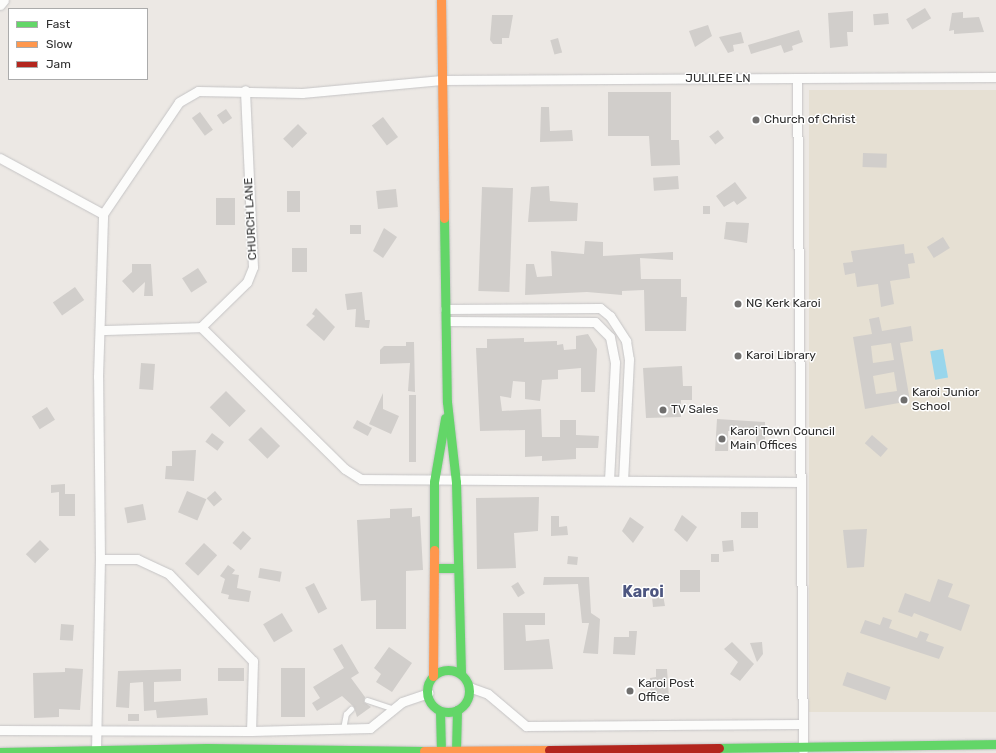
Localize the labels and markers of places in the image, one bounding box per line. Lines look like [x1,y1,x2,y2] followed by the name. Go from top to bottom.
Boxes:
[764,113,856,127] place label: Church of Christ
[751,115,761,125] marker: Church of Christ
[746,297,821,311] place label: NG Kerk Karoi
[733,299,743,309] marker: NG Kerk Karoi
[746,349,816,363] place label: Karoi Library
[733,351,743,361] marker: Karoi Library
[912,386,979,414] place label: Karoi Junior School
[899,395,909,405] marker: Karoi Junior School
[671,403,719,417] place label: TV Sales
[658,405,668,415] marker: TV Sales
[730,425,835,453] place label: Karoi Town Council Main Offices
[717,434,727,444] marker: Karoi Town Council Main Offices
[638,677,694,705] place label: Karoi Post Office
[625,686,635,696] marker: Karoi Post Office

